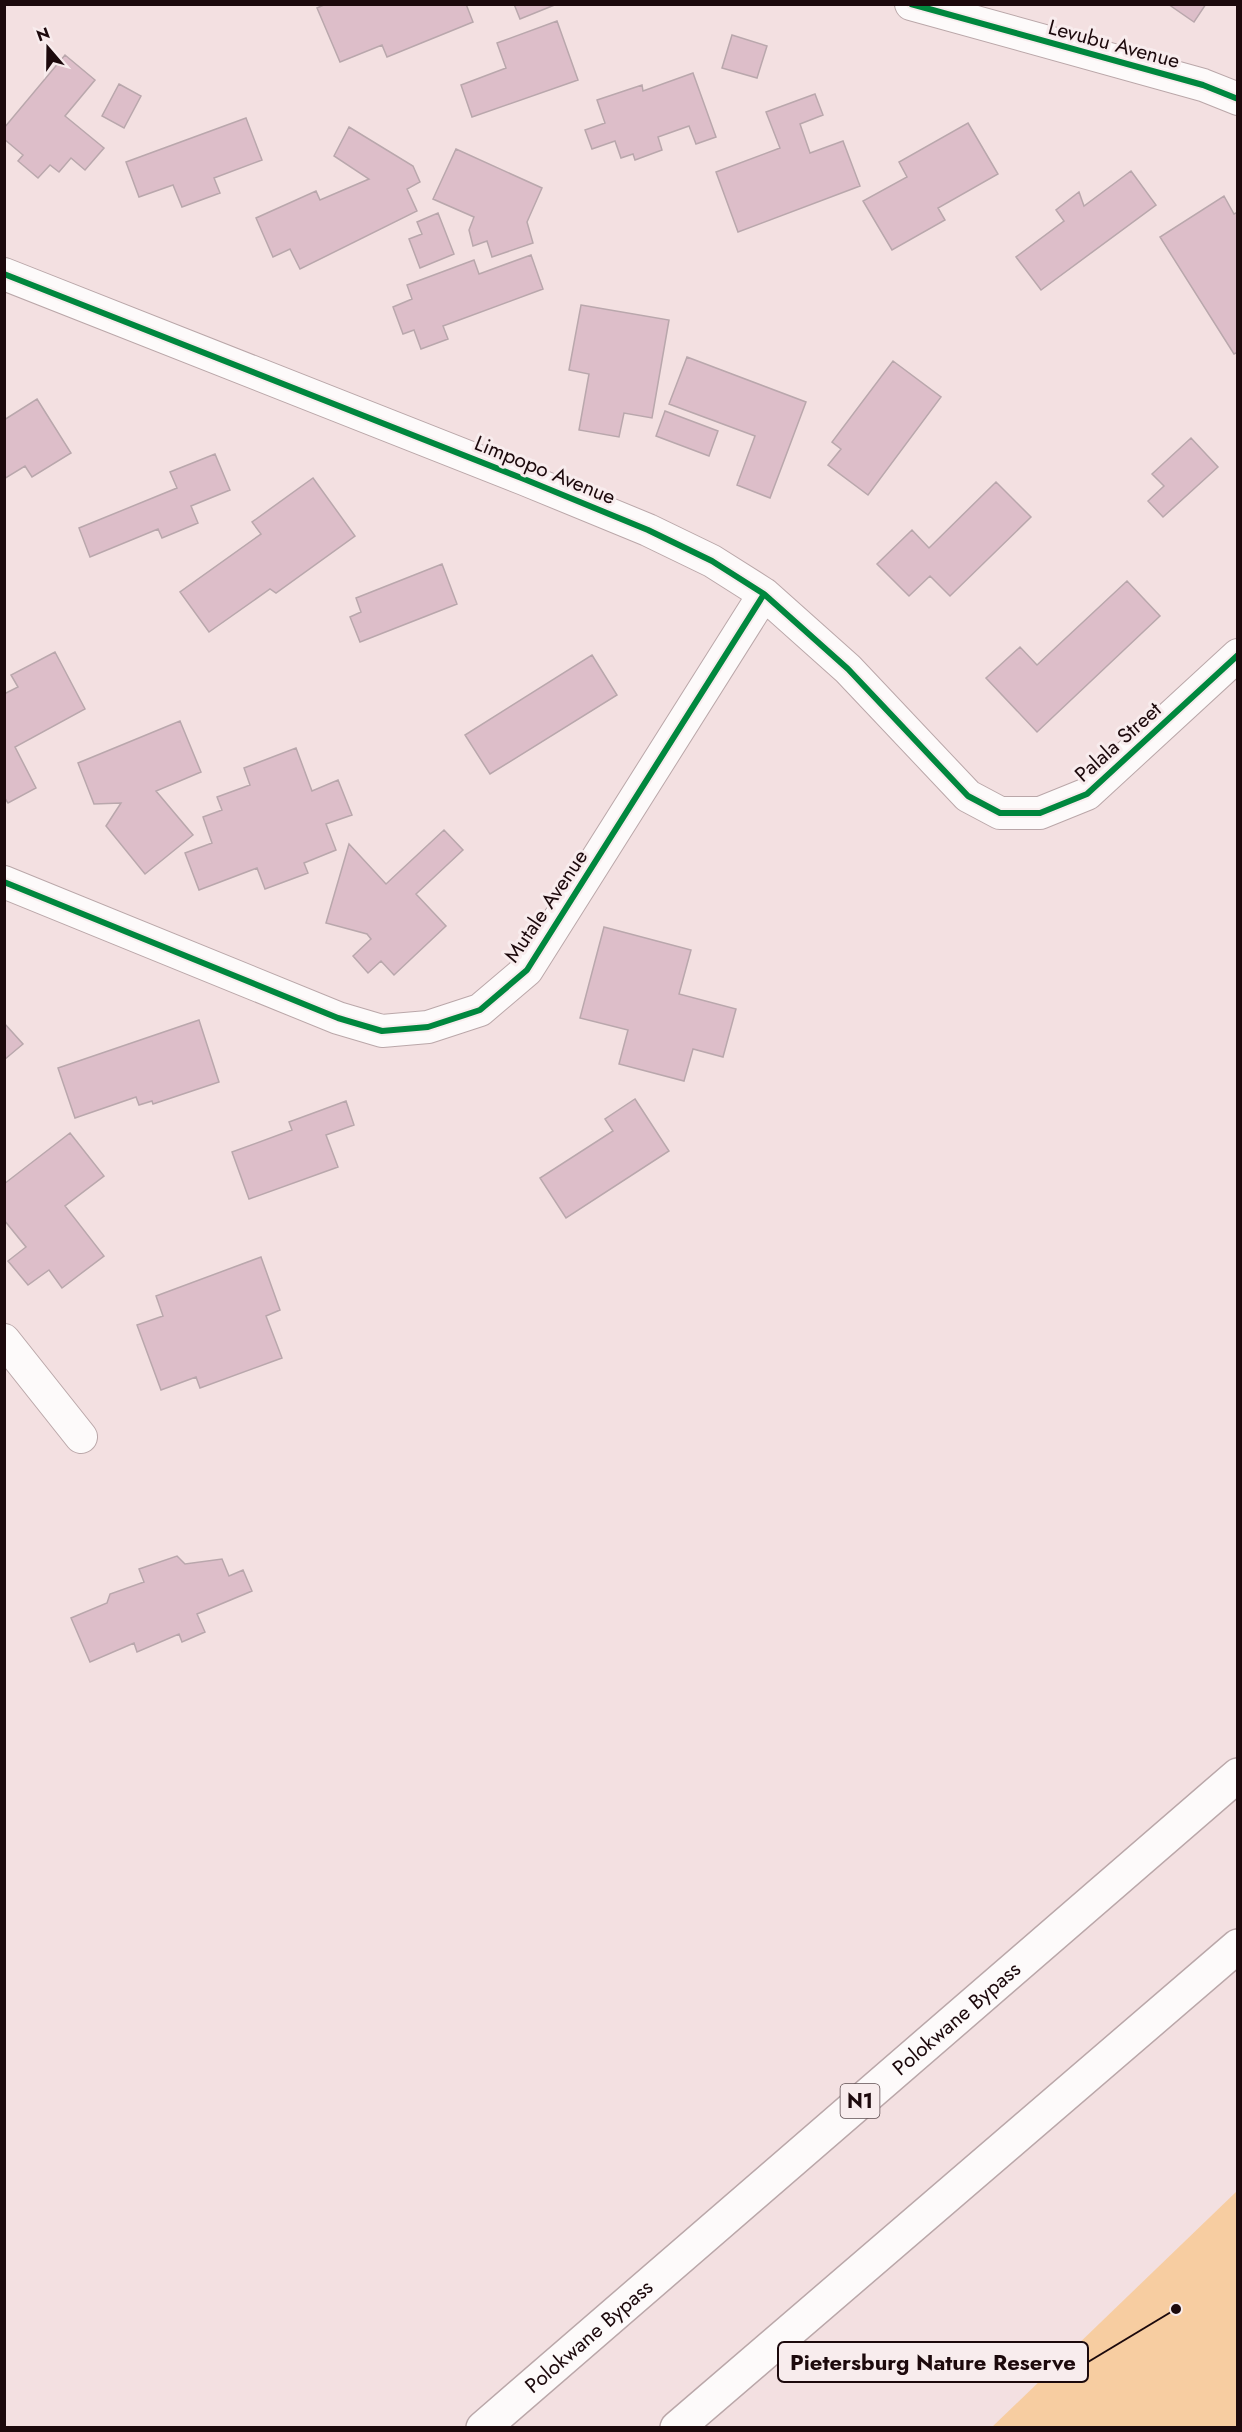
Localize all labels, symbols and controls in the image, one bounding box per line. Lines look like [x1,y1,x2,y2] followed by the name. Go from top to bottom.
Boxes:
[1045,12,1183,76] street label: Levubu Avenue
[18,18,78,78] north arrow
[33,21,53,47] text: N
[470,428,620,512] street label: Limpopo Avenue
[1068,695,1168,789] street label: Palala Street
[497,843,595,969] street label: Mutale Avenue
[886,1955,1027,2082] street label: Polokwane Bypass
[840,2084,880,2118] road number: N1
[518,2272,660,2400] street label: Polokwane Bypass
[778,2342,1088,2382] callout: Pietersburg Nature Reserve
[790,2346,1076,2378] text: Pietersburg Nature Reserve

